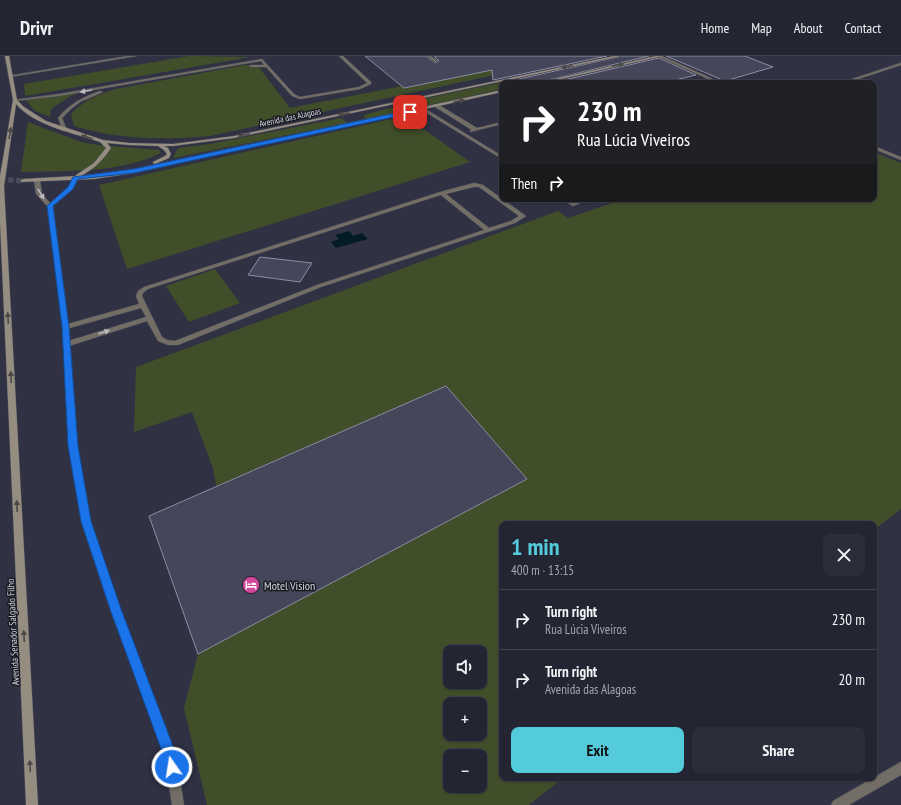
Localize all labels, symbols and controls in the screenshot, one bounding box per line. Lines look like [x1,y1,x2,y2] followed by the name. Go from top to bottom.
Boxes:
[20,16,53,40] text: Drivr
[701,19,729,37] text: Home
[751,19,772,37] text: Map
[794,19,823,37] text: About
[845,19,881,37] text: Contact
[612,62,625,68] one-way arrow
[561,64,574,70] one-way arrow
[80,88,92,94] one-way arrow
[577,92,641,129] text: 230 m
[393,95,427,129] pin
[511,96,563,148] icon: right
[453,97,465,103] one-way arrow
[399,101,421,123] icon: arrive
[258,105,322,129] street label: Avenida das Alagoas
[338,111,351,117] one-way arrow
[7,127,13,139] one-way arrow
[577,128,690,151] text: Rua Lúcia Viveiros
[81,133,93,139] one-way arrow
[238,133,250,139] one-way arrow
[545,172,567,194] icon: right
[511,174,537,193] text: Then
[37,188,44,200] one-way arrow
[5,311,11,324] one-way arrow
[98,329,110,335] one-way arrow
[8,370,14,383] one-way arrow
[14,500,21,512] one-way arrow
[511,531,559,562] text: 1 min
[823,534,865,576] button: close
[511,562,574,579] text: 400 m · 13:15
[241,575,261,595] hotel icon: Motel Vision
[4,578,22,686] street label: Avenida Senador Salgado Filho
[264,578,315,593] place label: Motel Vision
[545,602,597,621] text: Turn right
[511,609,533,631] icon: right
[832,610,865,629] text: 230 m
[545,621,627,638] text: Rua Lúcia Viveiros
[20,630,27,642] one-way arrow
[443,645,487,793] map controls
[443,645,487,689] button: sound
[545,662,597,681] text: Turn right
[511,669,533,691] icon: right
[839,670,865,689] text: 20 m
[545,681,636,698] text: Avenida das Alagoas
[443,697,487,741] button: +
[511,727,684,773] button: Exit
[692,727,865,773] button: Share
[151,746,193,788] position arrow
[443,749,487,793] button: −
[27,760,34,772] one-way arrow

